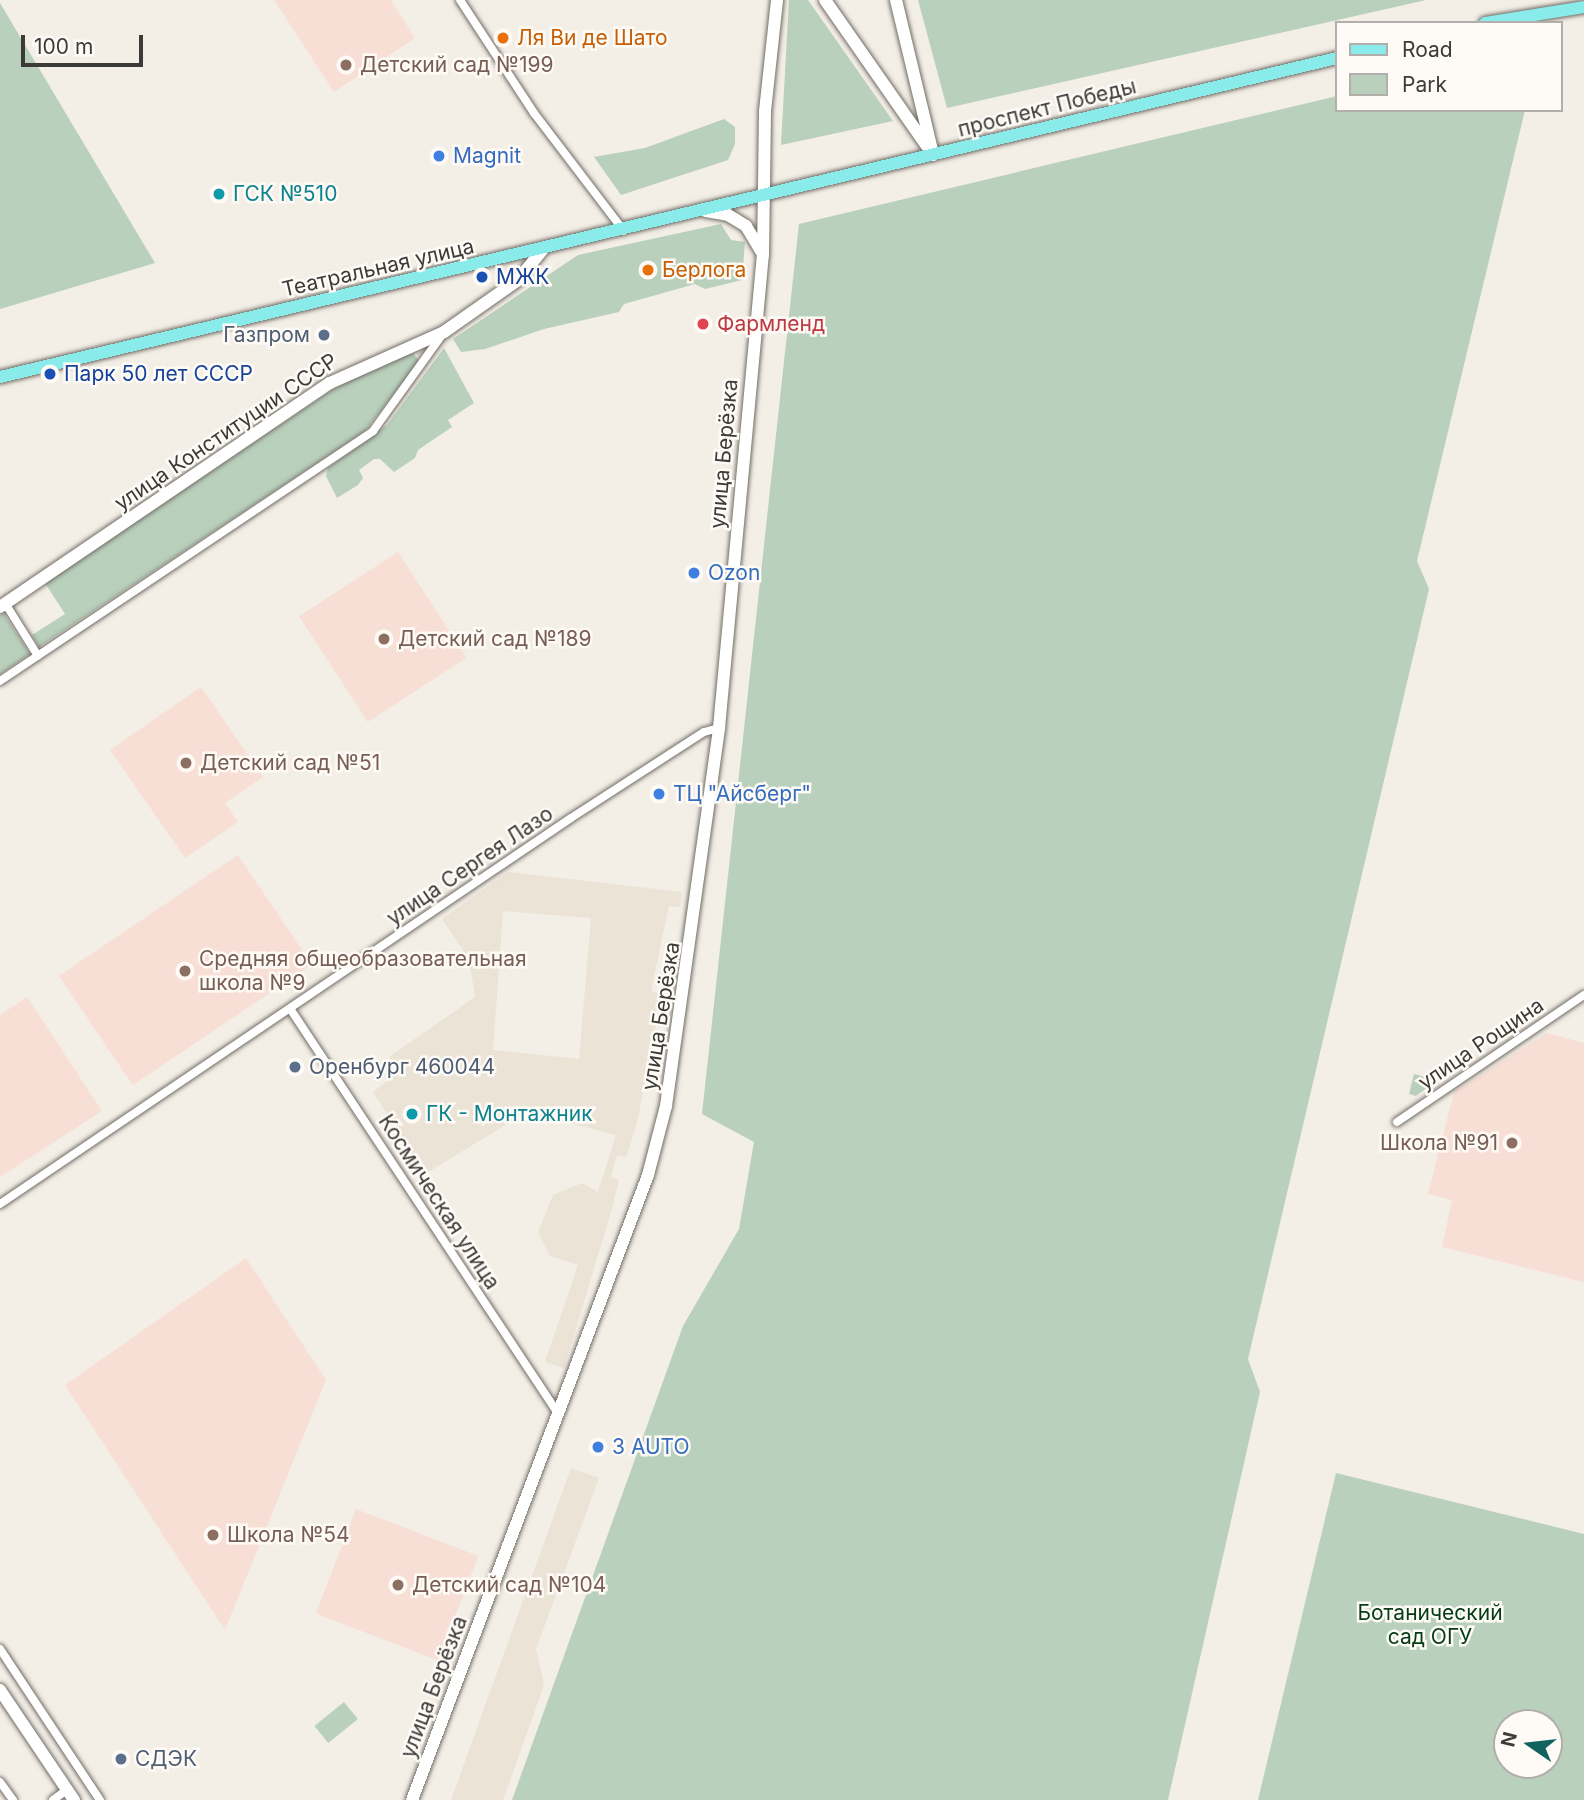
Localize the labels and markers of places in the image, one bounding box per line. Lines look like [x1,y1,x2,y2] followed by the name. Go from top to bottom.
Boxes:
[517,25,668,51] place label: Ля Ви де Шато
[495,30,511,46] marker: Ля Ви де Шато
[360,52,554,78] place label: Детский сад №199
[338,57,354,73] marker: Детский сад №199
[453,143,521,169] place label: Magnit
[431,148,447,164] marker: Magnit
[233,181,337,207] place label: ГСК №510
[211,186,227,202] marker: ГСК №510
[662,257,746,283] place label: Берлога
[640,262,656,278] marker: Берлога
[496,264,549,290] place label: МЖК
[474,269,490,285] marker: МЖК
[717,311,825,337] place label: Фармленд
[695,316,711,332] marker: Фармленд
[223,322,310,348] place label: Газпром
[316,327,332,343] marker: Газпром
[64,361,253,387] place label: Парк 50 лет СССР
[42,366,58,382] marker: Парк 50 лет СССР
[708,560,760,586] place label: Ozon
[686,565,702,581] marker: Ozon
[398,626,592,652] place label: Детский сад №189
[376,631,392,647] marker: Детский сад №189
[200,750,380,776] place label: Детский сад №51
[178,755,194,771] marker: Детский сад №51
[673,781,811,807] place label: ТЦ "Айсберг"
[651,786,667,802] marker: ТЦ "Айсберг"
[199,946,527,996] place label: Средняя общеобразовательная школа №9
[177,963,193,979] marker: Средняя общеобразовательная школа №9
[309,1054,495,1080] place label: Оренбург 460044
[287,1059,303,1075] marker: Оренбург 460044
[426,1101,593,1127] place label: ГК - Монтажник
[404,1106,420,1122] marker: ГК - Монтажник
[1380,1130,1498,1156] place label: Школа №91
[1504,1135,1520,1151] marker: Школа №91
[612,1434,690,1460] place label: 3 AUTO
[590,1439,606,1455] marker: 3 AUTO
[227,1522,350,1548] place label: Школа №54
[205,1527,221,1543] marker: Школа №54
[412,1572,606,1598] place label: Детский сад №104
[390,1577,406,1593] marker: Детский сад №104
[135,1746,197,1772] place label: СДЭК
[113,1751,129,1767] marker: СДЭК

